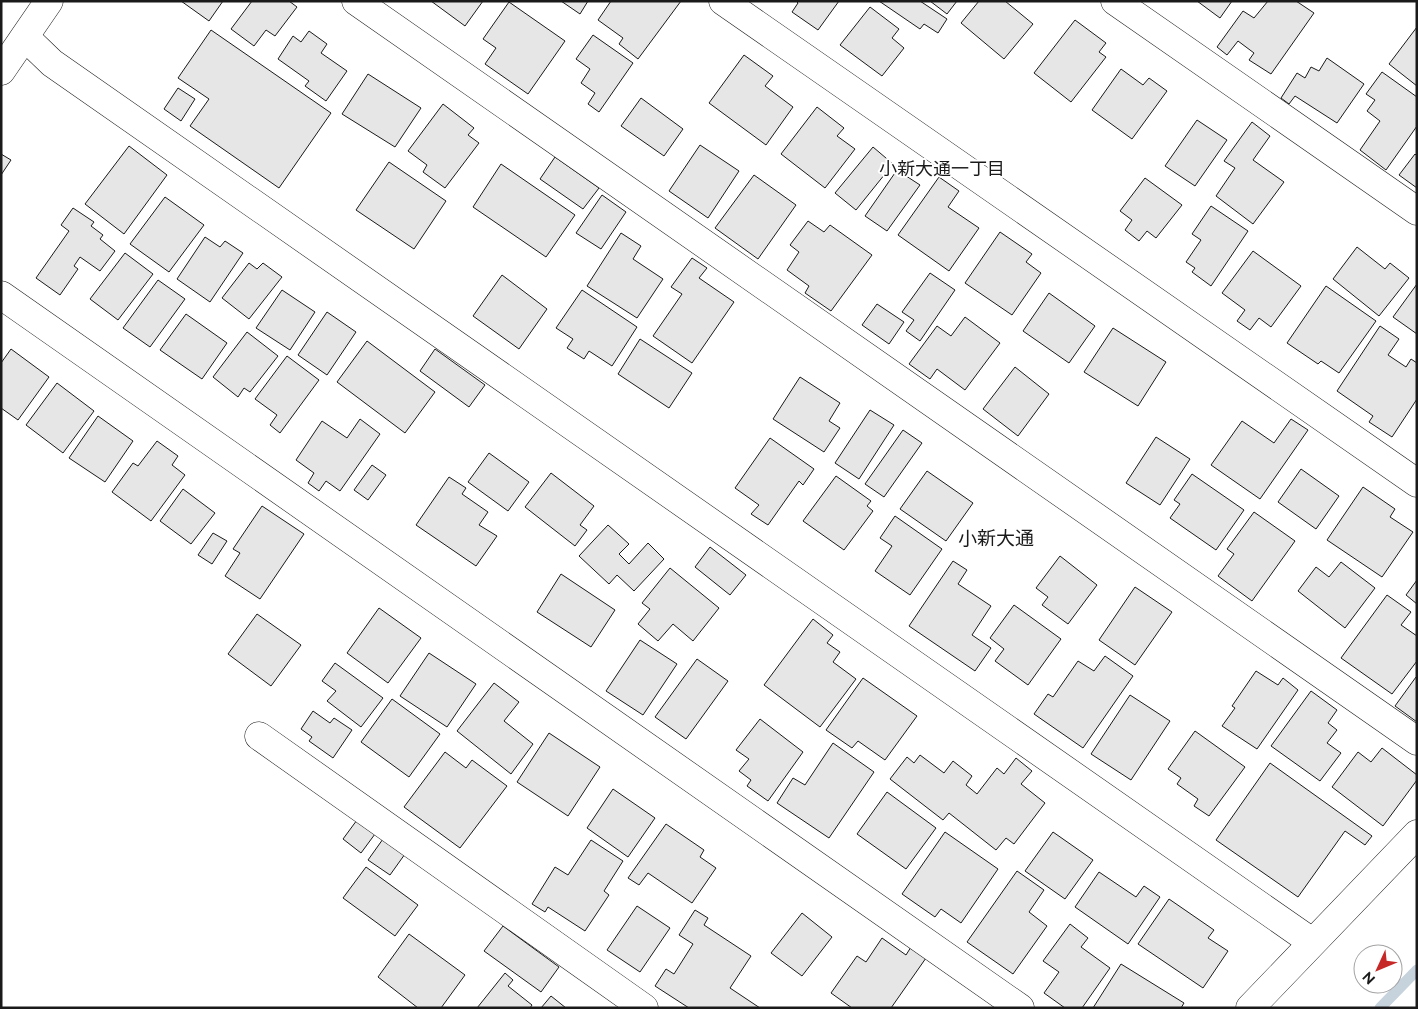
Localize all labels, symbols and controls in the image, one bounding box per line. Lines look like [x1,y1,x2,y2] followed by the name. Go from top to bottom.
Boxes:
[879,158,1005,179] district label: 小新大通一丁目
[958,527,1034,549] district label: 小新大通
[1353,944,1403,994] north arrow
[1359,969,1378,987] text: N

